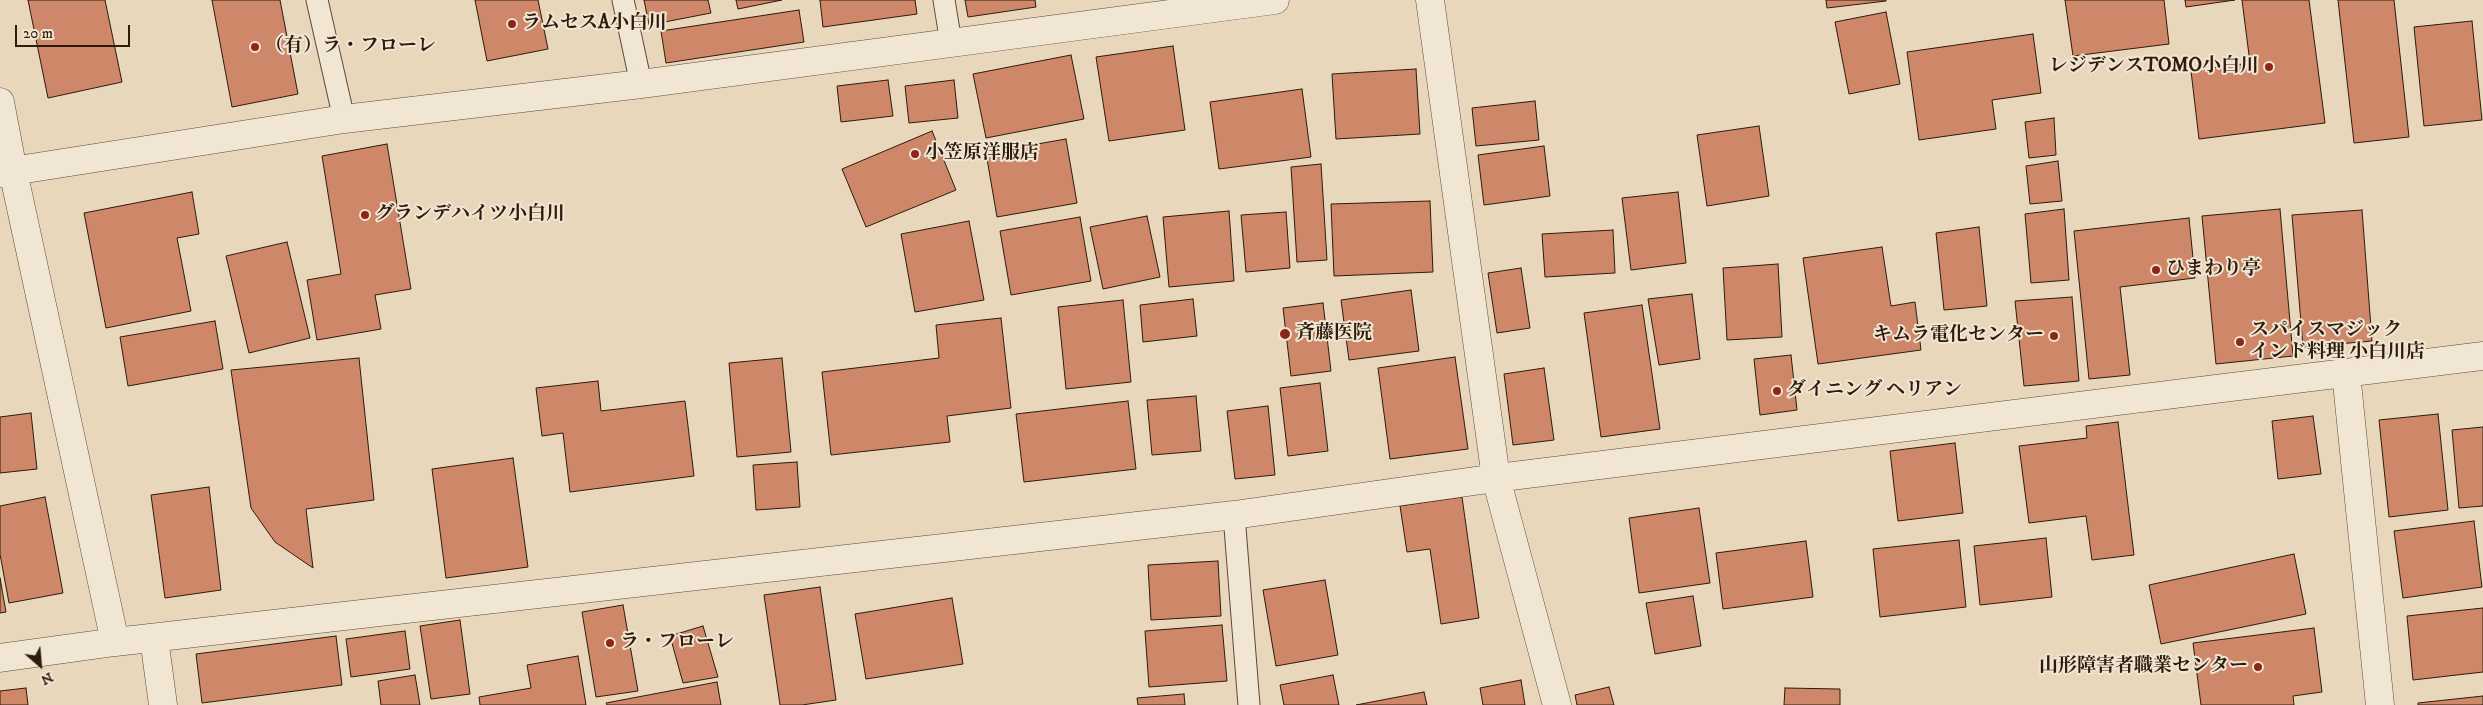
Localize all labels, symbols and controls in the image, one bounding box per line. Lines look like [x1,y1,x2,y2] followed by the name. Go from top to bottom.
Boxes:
[522,13,667,35] place label: ラムセスA小白川
[18,15,132,47] scale bar
[506,18,518,30] marker: ラムセスA小白川
[23,24,53,43] text: 20 m
[265,36,436,58] place label: （有）ラ・フローレ
[249,41,261,53] marker: （有）ラ・フローレ
[2049,56,2259,78] place label: レジデンスTOMO小白川
[2263,61,2275,73] marker: レジデンスTOMO小白川
[925,143,1039,165] place label: 小笠原洋服店
[909,148,921,160] marker: 小笠原洋服店
[375,204,565,226] place label: グランデハイツ小白川
[359,209,371,221] marker: グランデハイツ小白川
[2166,259,2261,281] place label: ひまわり亭
[2150,264,2162,276] marker: ひまわり亭
[2250,320,2425,364] place label: スパイスマジック インド料理 小白川店
[1296,323,1372,345] place label: 斉藤医院
[1873,325,2044,347] place label: キムラ電化センター
[1278,327,1292,341] marker: 斉藤医院
[2048,330,2060,342] marker: キムラ電化センター
[2234,336,2246,348] marker: スパイスマジック インド料理 小白川店
[1787,380,1962,402] place label: ダイニング ヘリアン
[1771,385,1783,397] marker: ダイニング ヘリアン
[620,632,734,654] place label: ラ・フローレ
[604,637,616,649] marker: ラ・フローレ
[15,640,65,690] north arrow
[2039,656,2248,678] place label: 山形障害者職業センター
[2252,661,2264,673] marker: 山形障害者職業センター
[38,668,56,689] text: N

